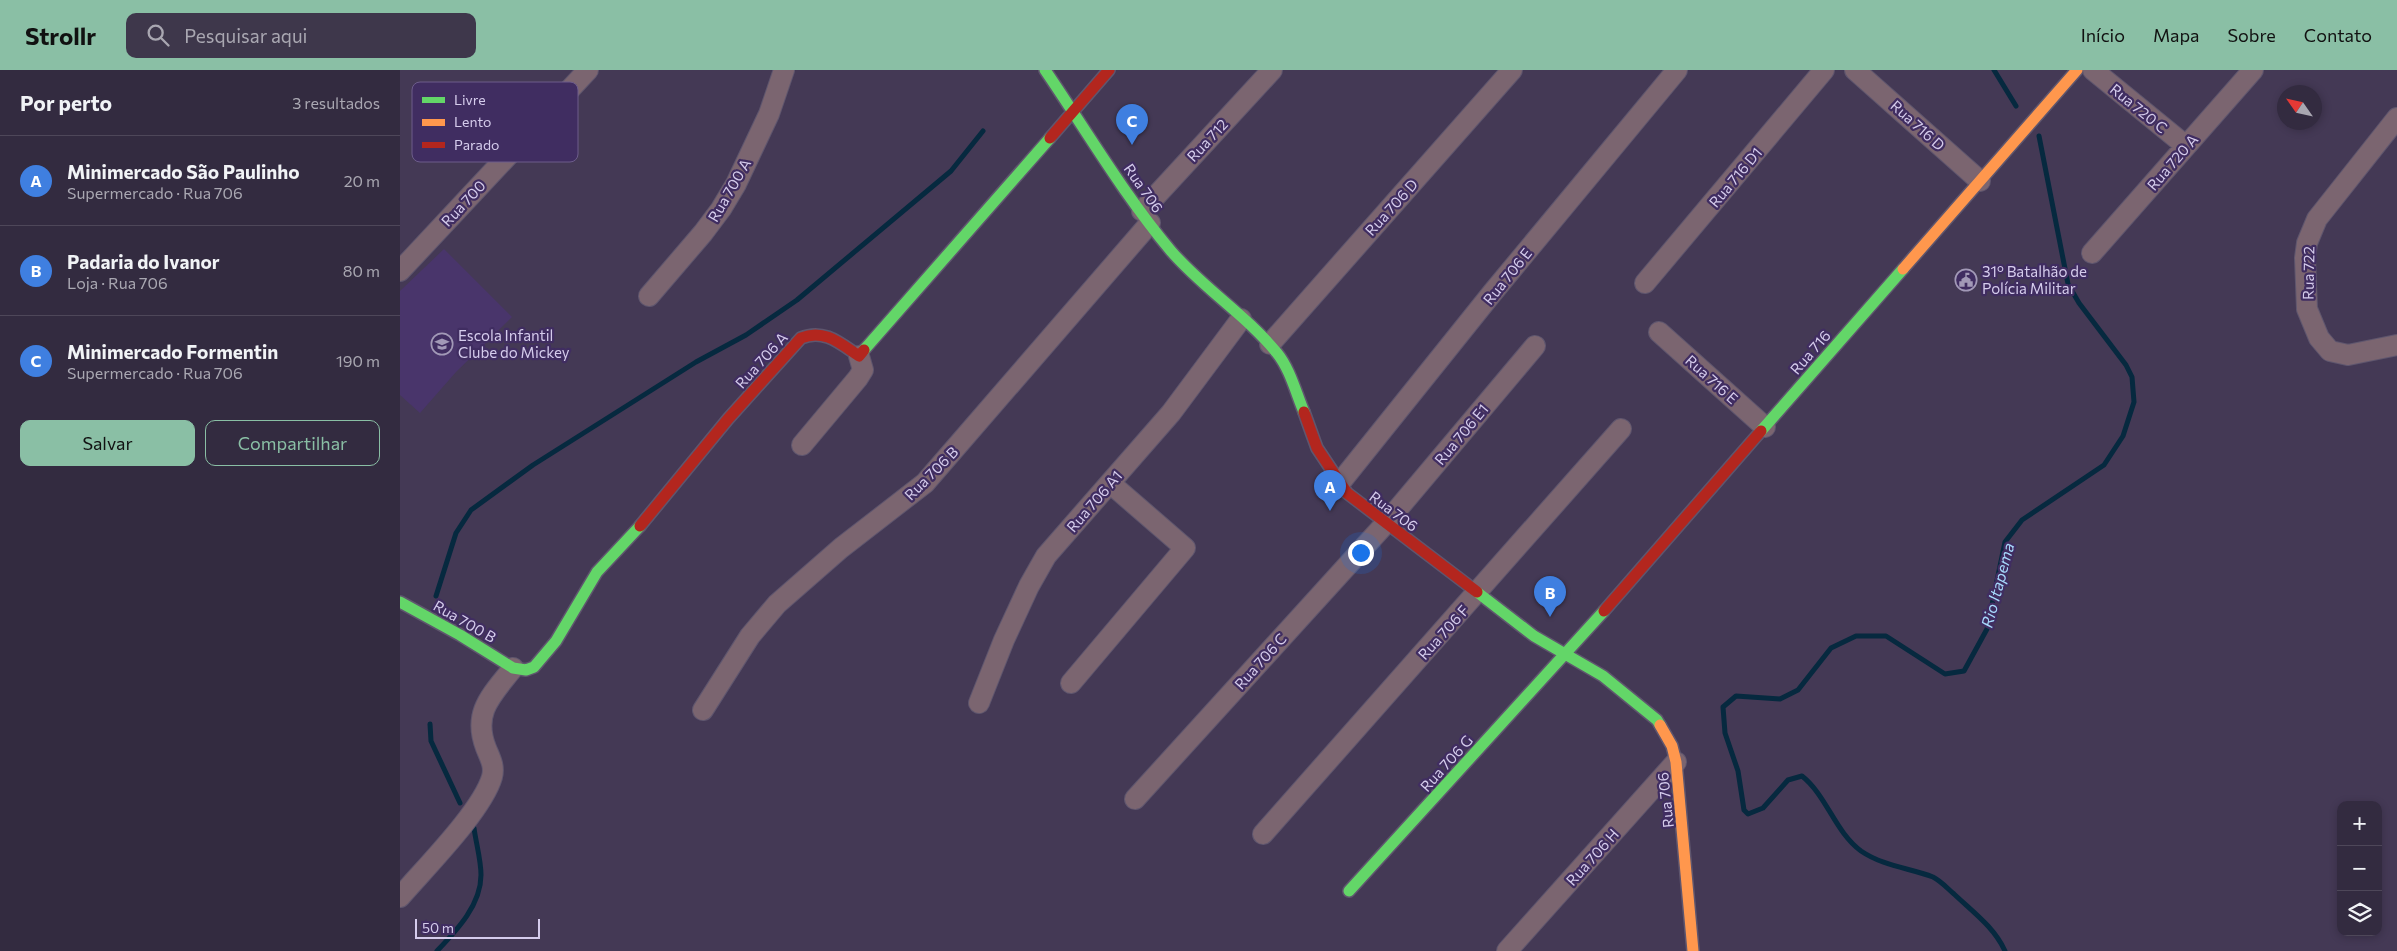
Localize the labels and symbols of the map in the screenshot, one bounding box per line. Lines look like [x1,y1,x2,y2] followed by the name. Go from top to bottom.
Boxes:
[2107,80,2171,136] street label: Rua 720 C
[412,82,578,162] legend
[2277,85,2322,130] north arrow
[454,91,486,108] text: Livre
[1887,96,1949,154] street label: Rua 716 D
[1116,104,1148,145] pin: C
[454,113,491,130] text: Lento
[1183,115,1231,165] street label: Rua 712
[2143,130,2201,194] street label: Rua 720 A
[454,136,499,153] text: Parado
[1705,143,1765,211] street label: Rua 716 D1
[704,155,754,225] street label: Rua 700 A
[1121,160,1167,216] street label: Rua 706
[1361,175,1421,239] street label: Rua 706 D
[437,176,489,230] street label: Rua 700
[1479,244,1535,308] street label: Rua 706 E
[2299,246,2317,300] street label: Rua 722
[1982,262,2087,297] place label: 31º Batalhão de Polícia Militar
[1954,268,1978,292] public building icon: 31º Batalhão de Polícia Militar
[458,326,570,361] place label: Escola Infantil Clube do Mickey
[1786,326,1834,378] street label: Rua 716
[731,328,791,392] street label: Rua 706 A
[430,332,454,356] school or university icon: Escola Infantil Clube do Mickey
[1682,351,1742,407] street label: Rua 716 E
[1430,400,1492,468] street label: Rua 706 E1
[900,442,962,504] street label: Rua 706 B
[1062,467,1126,535] street label: Rua 706 A1
[1314,470,1346,511] pin: A
[1366,487,1422,535] street label: Rua 706
[1348,540,1374,566] your location
[1977,540,2017,630] water label: Rio Itapema
[1534,576,1566,617] pin: B
[431,596,500,646] street label: Rua 700 B
[1414,601,1472,663] street label: Rua 706 F
[1230,629,1290,693] street label: Rua 706 C
[1416,731,1476,795] street label: Rua 706 G
[1653,771,1677,829] street label: Rua 706
[1562,825,1622,889] street label: Rua 706 H
[415,916,540,939] scale bar

